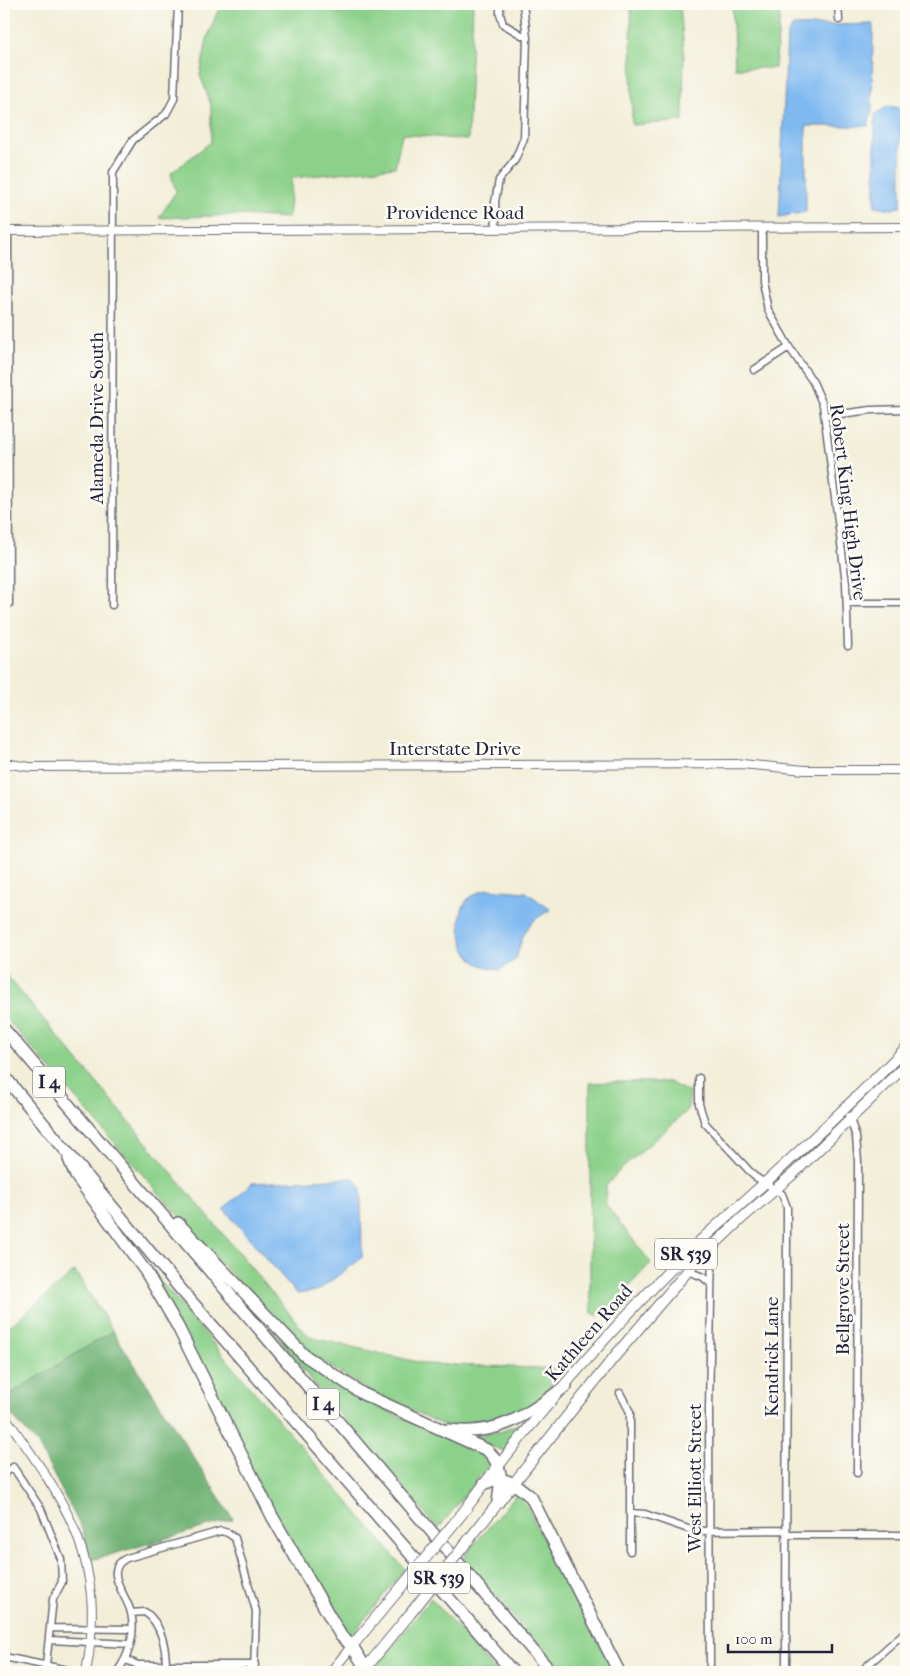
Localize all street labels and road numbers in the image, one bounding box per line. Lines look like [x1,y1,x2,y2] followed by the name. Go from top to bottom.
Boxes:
[386,202,525,224] street label: Providence Road
[86,331,108,505] street label: Alameda Drive South
[825,402,871,602] street label: Robert King High Drive
[389,738,521,760] street label: Interstate Drive
[33,1066,65,1098] road number: I 4
[832,1223,854,1355] street label: Bellgrove Street
[655,1238,717,1270] road number: SR 539
[541,1279,638,1386] street label: Kathleen Road
[761,1297,783,1417] street label: Kendrick Lane
[307,1388,339,1420] road number: I 4
[684,1403,706,1554] street label: West Elliott Street
[408,1562,470,1594] road number: SR 539

